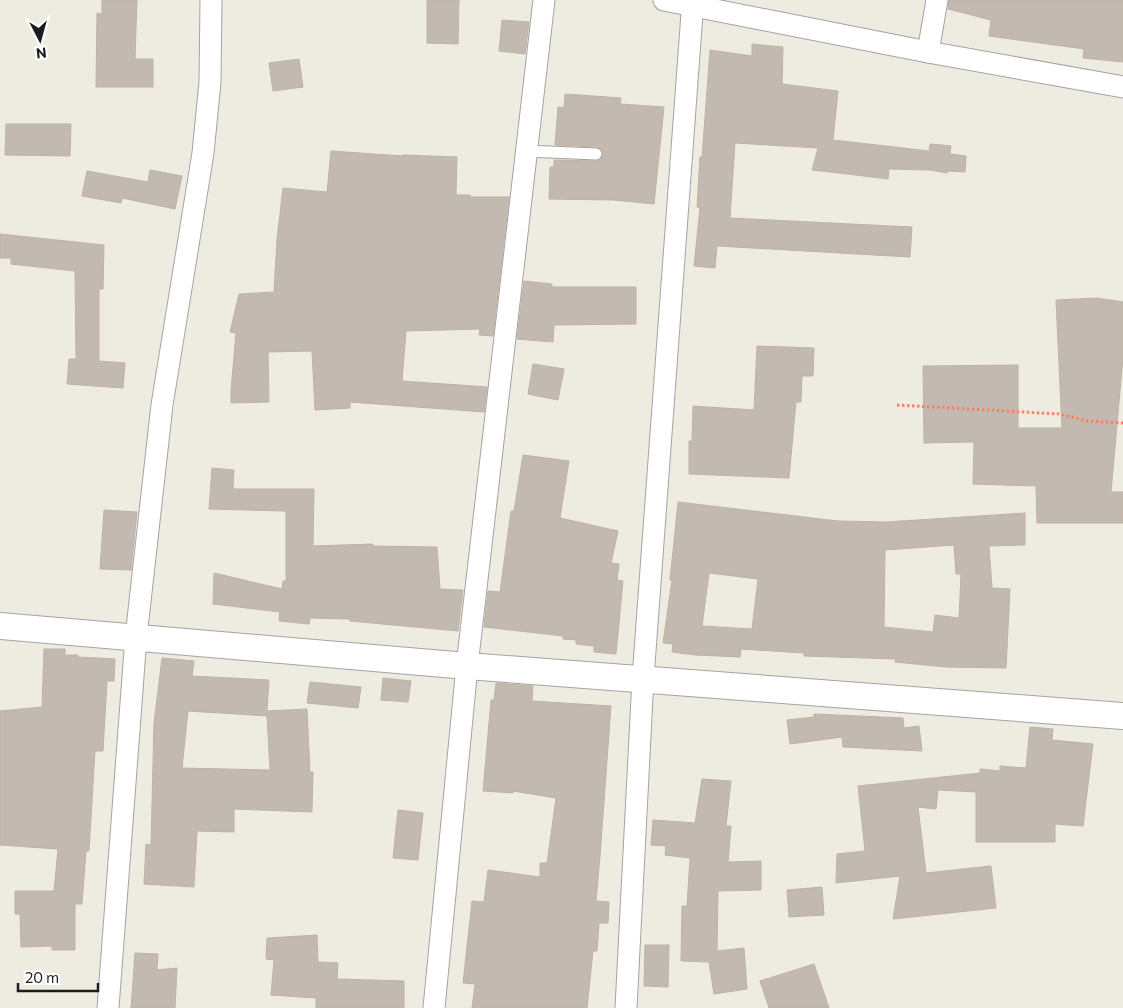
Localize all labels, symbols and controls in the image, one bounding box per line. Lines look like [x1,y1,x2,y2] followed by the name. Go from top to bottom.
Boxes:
[15,15,65,65] north arrow
[35,44,48,62] text: N
[18,960,98,992] scale bar
[25,968,59,986] text: 20 m

